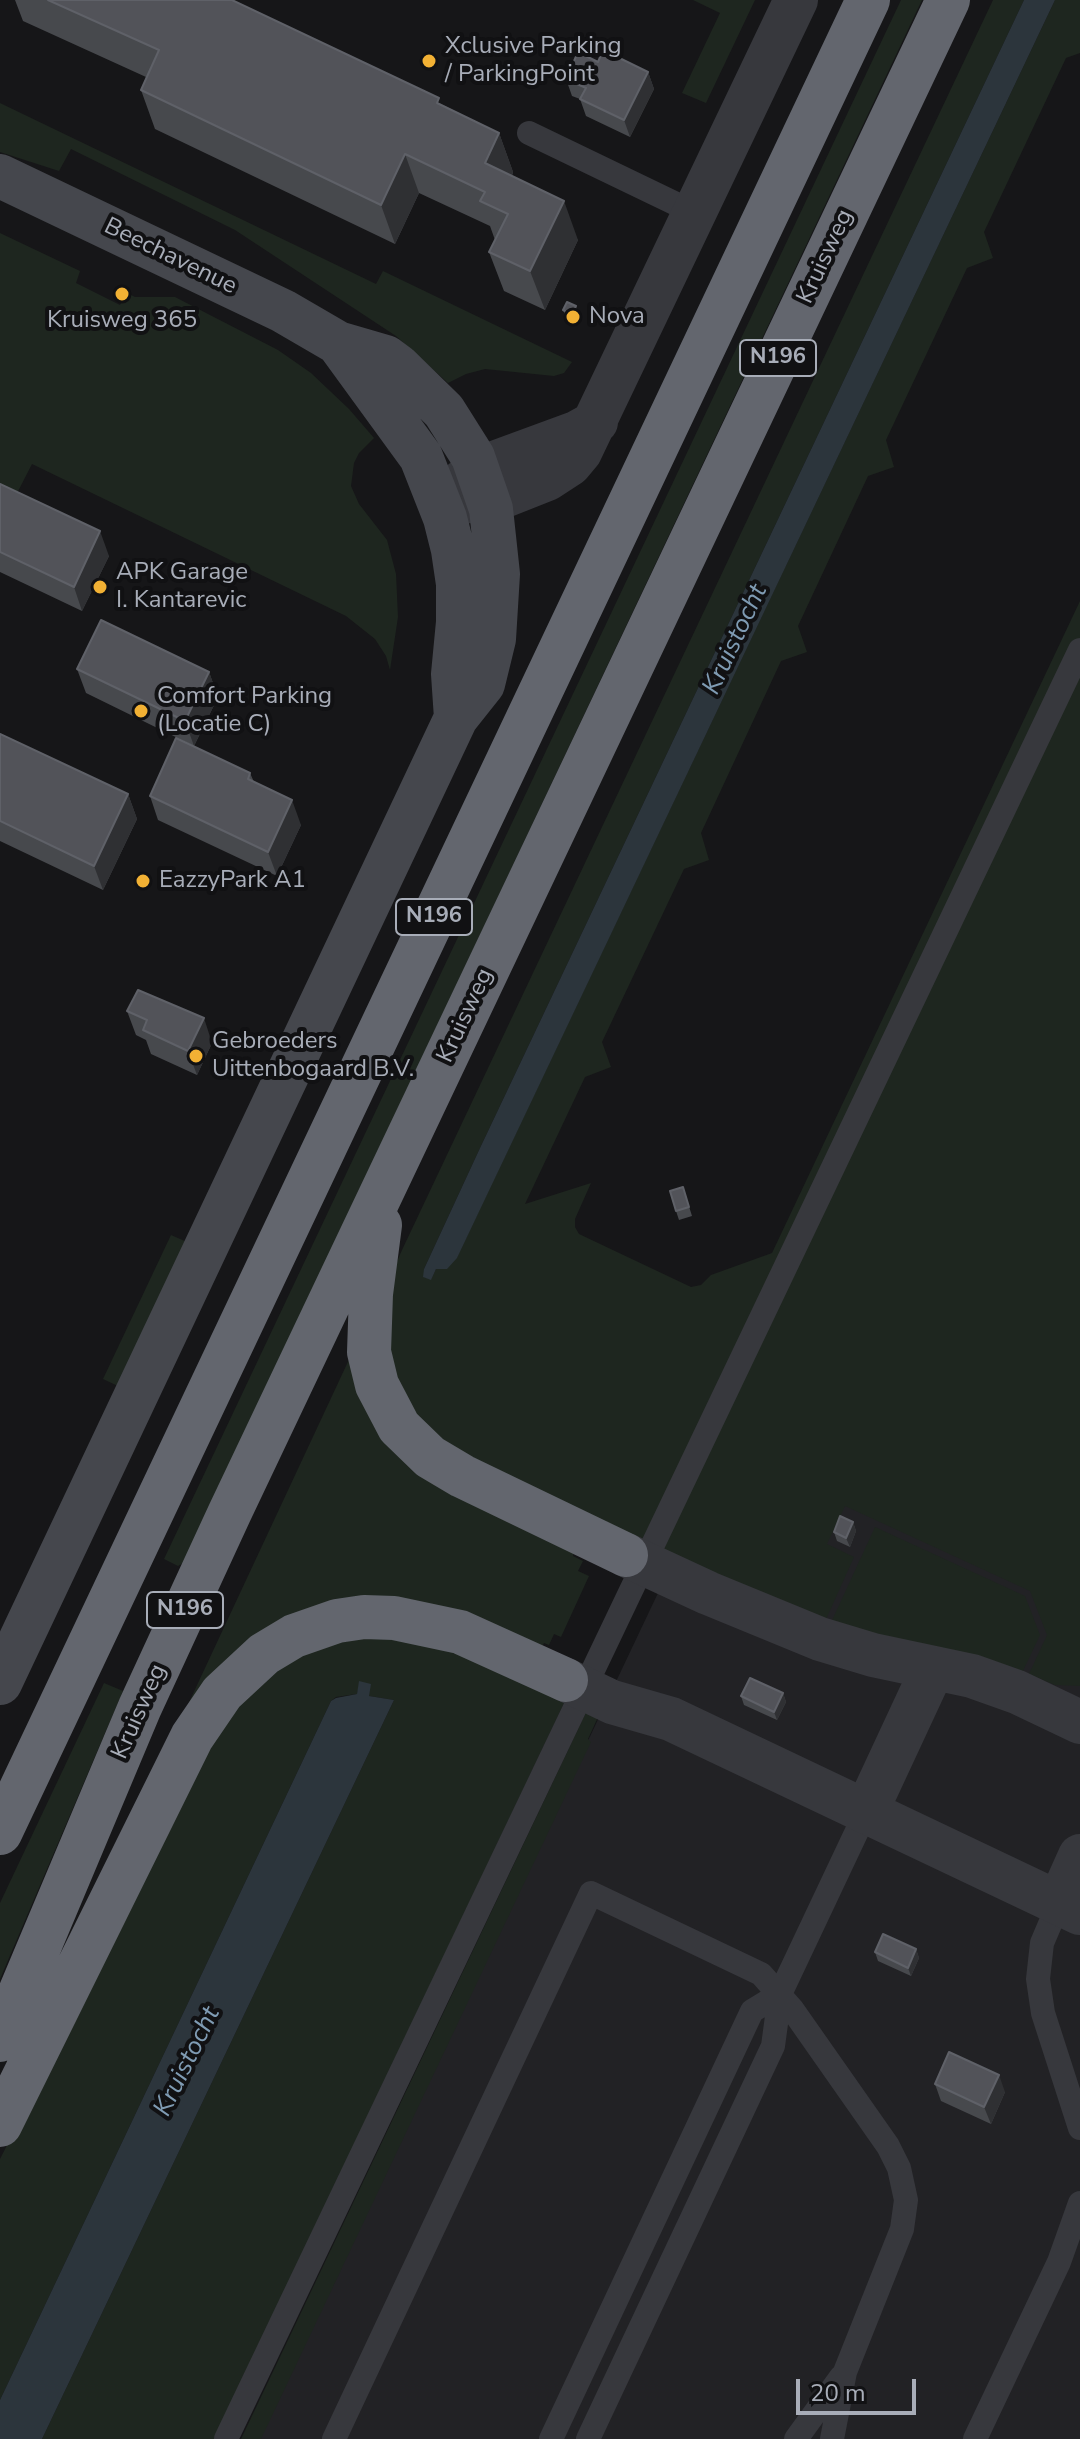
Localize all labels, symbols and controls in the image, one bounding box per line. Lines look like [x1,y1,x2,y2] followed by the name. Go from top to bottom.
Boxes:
[445,33,622,89] place label: Xclusive Parking / ParkingPoint
[420,52,438,70] marker: Xclusive Parking / ParkingPoint
[792,205,860,309] street label: Kruisweg
[99,213,241,301] street label: Beechavenue
[113,285,131,303] marker: Kruisweg 365
[589,303,645,331] place label: Nova
[47,307,197,335] place label: Kruisweg 365
[564,308,582,326] marker: Nova
[740,340,816,376] road number: N196
[116,559,248,615] place label: APK Garage I. Kantarevic
[91,578,109,596] marker: APK Garage I. Kantarevic
[697,580,775,700] water label: Kruistocht
[157,683,332,739] place label: Comfort Parking (Locatie C)
[132,702,150,720] marker: Comfort Parking (Locatie C)
[159,867,306,895] place label: EazzyPark A1
[134,872,152,890] marker: EazzyPark A1
[396,899,472,935] road number: N196
[432,964,500,1068] street label: Kruisweg
[212,1028,414,1084] place label: Gebroeders Uittenbogaard B.V.
[187,1047,205,1065] marker: Gebroeders Uittenbogaard B.V.
[147,1592,223,1628] road number: N196
[106,1660,174,1764] street label: Kruisweg
[148,2002,228,2122] water label: Kruistocht
[800,2363,920,2413] scale bar
[810,2377,866,2409] text: 20 m

